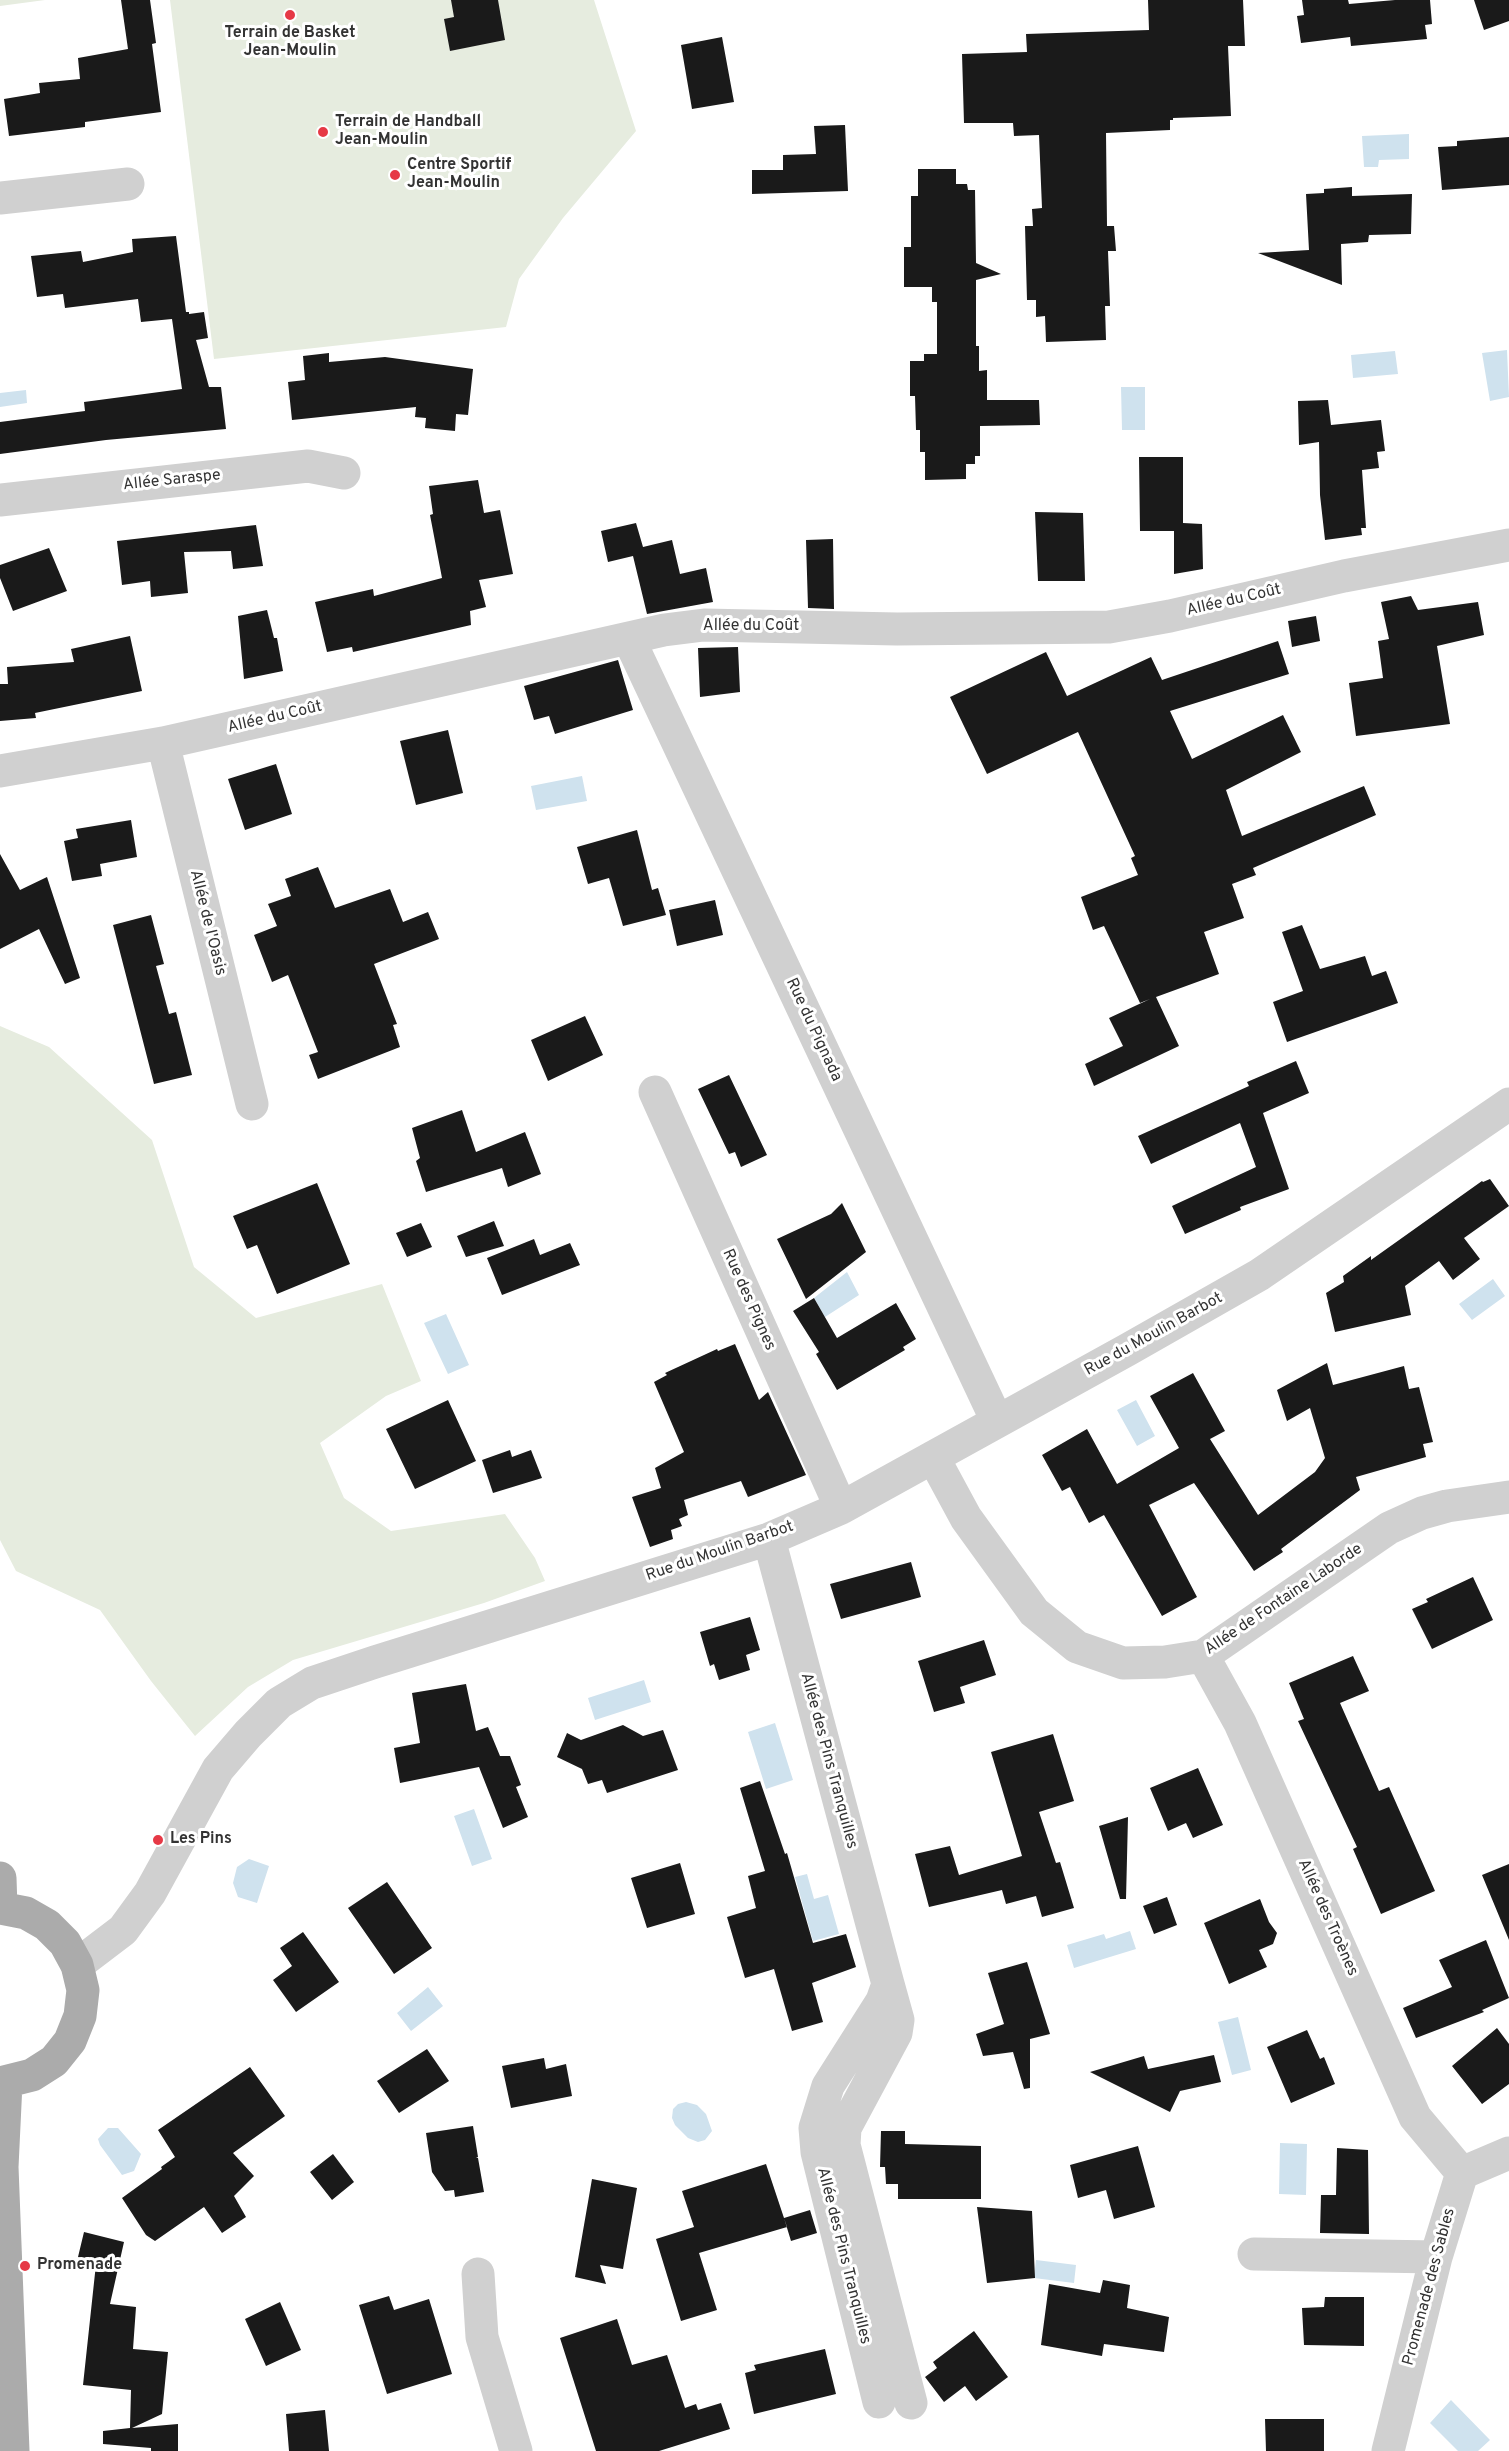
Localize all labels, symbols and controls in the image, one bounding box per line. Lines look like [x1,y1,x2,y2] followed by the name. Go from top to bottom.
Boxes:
[283,8,297,22] marker: Terrain de Basket Jean-Moulin
[225,24,355,62] place label: Terrain de Basket Jean-Moulin
[335,113,481,151] place label: Terrain de Handball Jean-Moulin
[316,125,330,139] marker: Terrain de Handball Jean-Moulin
[407,156,511,194] place label: Centre Sportif Jean-Moulin
[388,168,402,182] marker: Centre Sportif Jean-Moulin
[122,466,222,496] street label: Allée Saraspe
[1185,581,1283,621] street label: Allée du Coût
[703,617,799,637] street label: Allée du Coût
[226,698,324,738] street label: Allée du Coût
[185,868,229,978] street label: Allée de l'Oasis
[781,975,845,1085] street label: Rue du Pignada
[717,1246,779,1354] street label: Rue des Pignes
[1082,1289,1226,1381] street label: Rue du Moulin Barbot
[644,1518,796,1586] street label: Rue du Moulin Barbot
[1202,1540,1366,1660] street label: Allée de Fontaine Laborde
[795,1671,861,1851] street label: Allée des Pins Tranquilles
[170,1830,232,1850] place label: Les Pins
[151,1833,165,1847] marker: Les Pins
[1293,1857,1361,1979] street label: Allée des Troènes
[812,2166,874,2346] street label: Allée des Pins Tranquilles
[1400,2206,1460,2368] street label: Promenade des Sables
[37,2256,122,2276] place label: Promenade
[18,2259,32,2273] marker: Promenade

